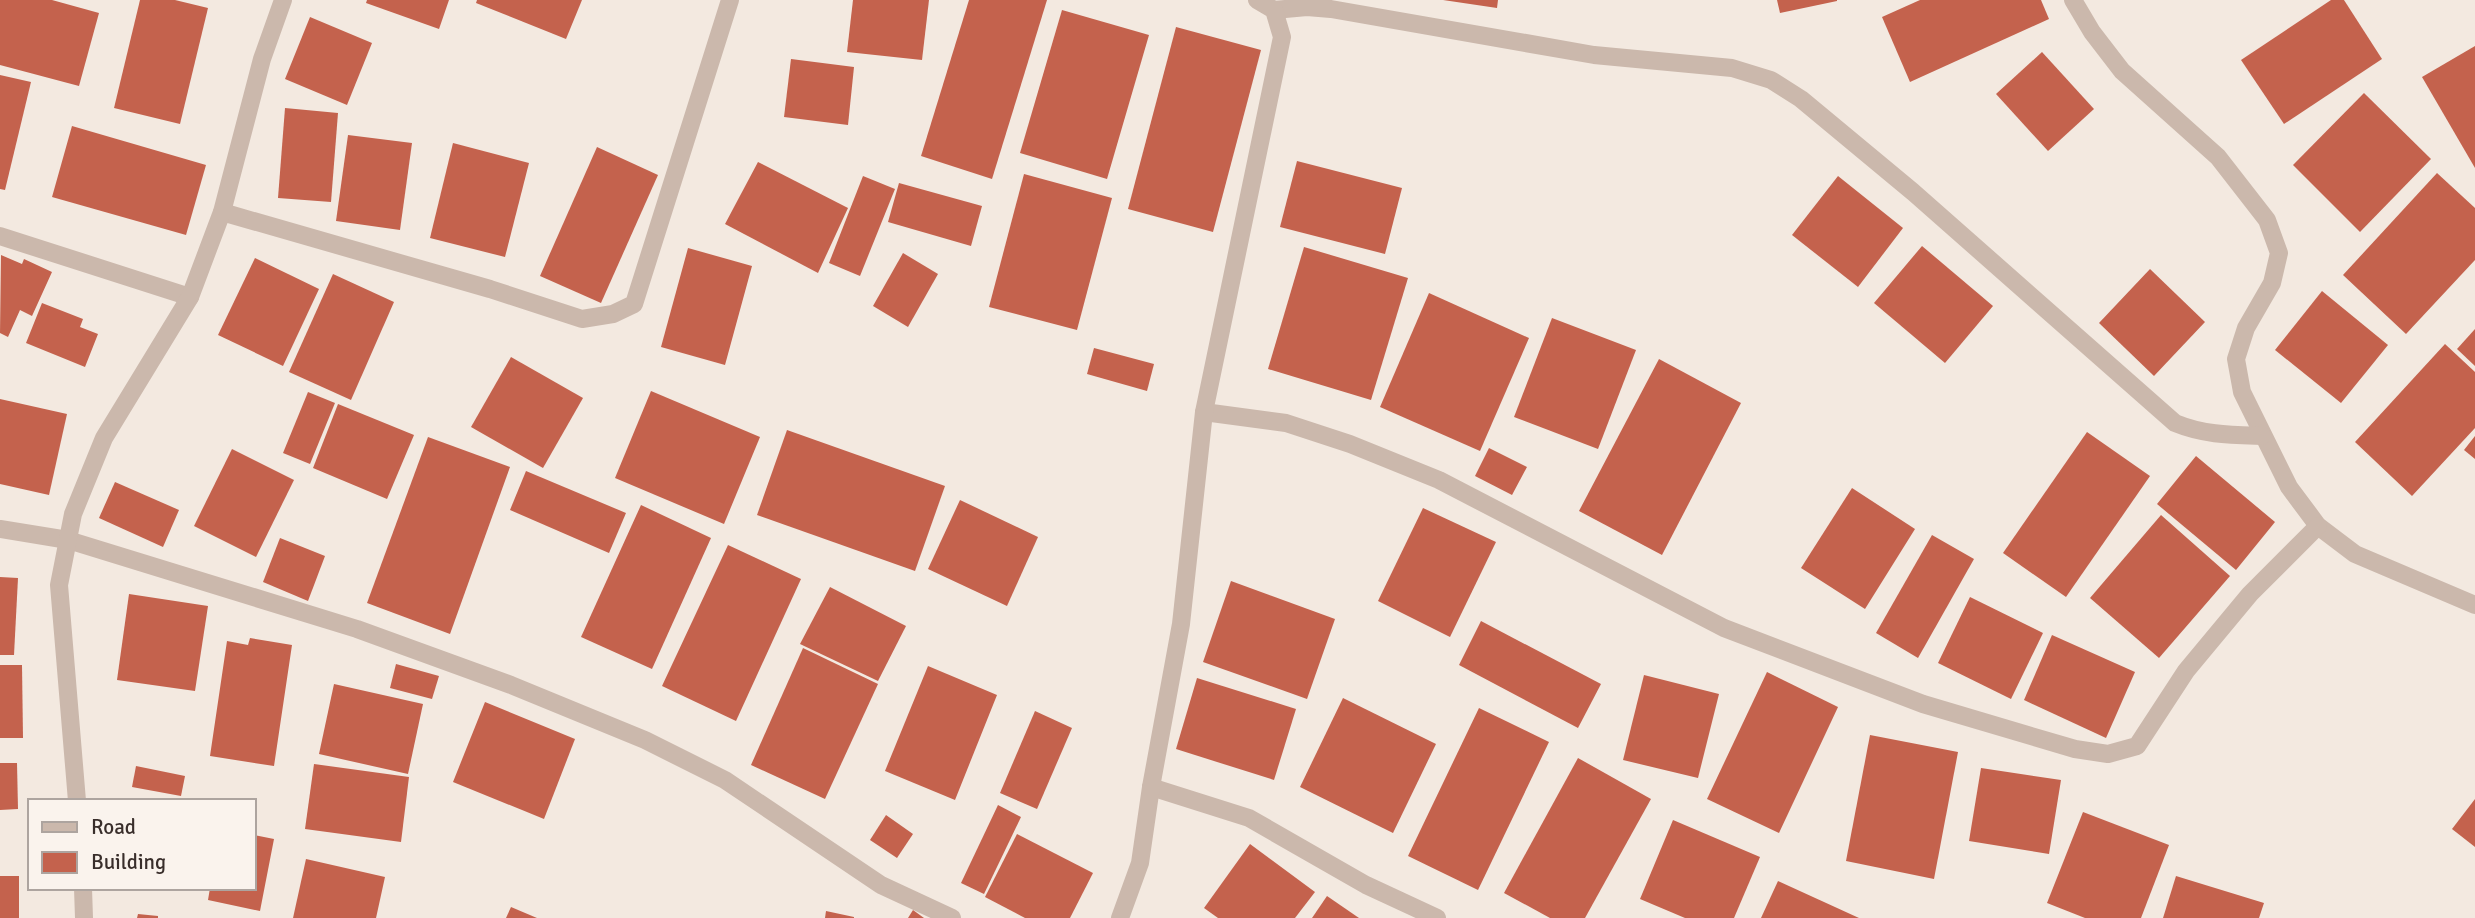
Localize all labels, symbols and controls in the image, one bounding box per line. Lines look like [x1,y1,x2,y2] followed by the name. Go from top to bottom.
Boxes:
[28,799,256,890] legend
[91,814,136,840] text: Road
[91,849,166,875] text: Building

